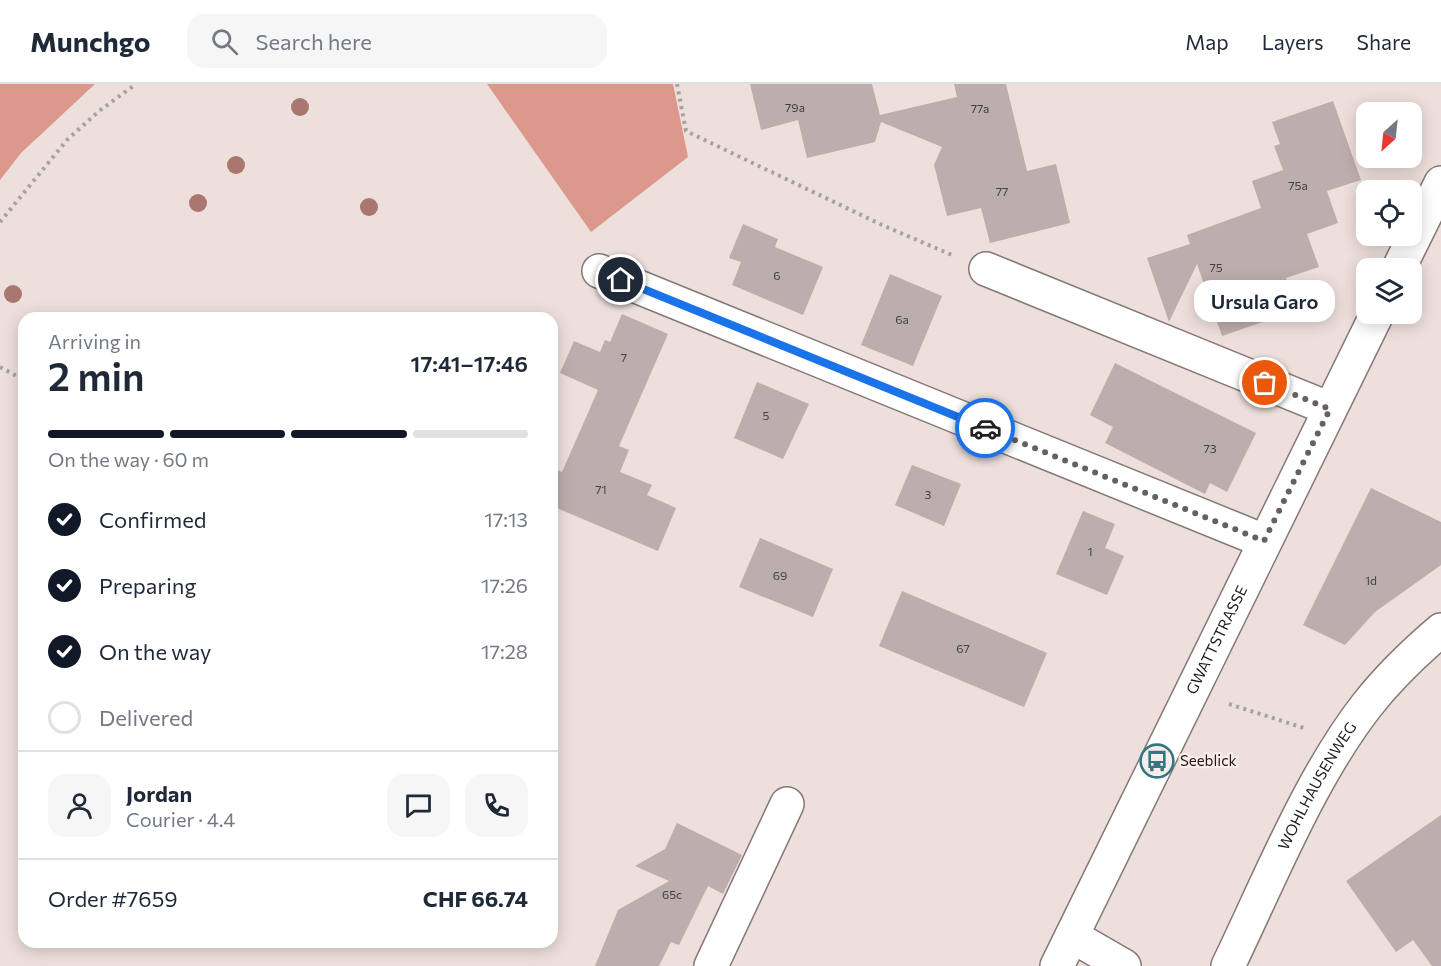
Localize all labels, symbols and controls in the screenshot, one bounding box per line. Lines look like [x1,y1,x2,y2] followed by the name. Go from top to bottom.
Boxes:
[187,14,607,68] search box
[30,24,151,58] text: Munchgo
[208,25,241,58] icon: search
[256,28,372,55] text: Search here
[1185,29,1229,54] text: Map
[1262,29,1324,54] text: Layers
[1357,29,1411,54] text: Share
[785,100,805,114] house number: 79a
[971,101,989,115] house number: 77a
[1356,102,1422,168] north arrow
[1356,102,1422,324] map controls
[1288,178,1308,192] house number: 75a
[1356,180,1422,246] button: locate
[996,184,1008,198] house number: 77
[595,254,646,305] pin
[1356,258,1422,324] button: layers
[1209,260,1223,274] house number: 75
[604,263,637,296] icon: home
[773,268,781,282] house number: 6
[1194,281,1336,323] callout: Ursula Garo
[1211,289,1318,313] text: Ursula Garo
[895,312,909,326] house number: 6a
[48,329,141,353] text: Arriving in
[411,350,528,377] text: 17:41–17:46
[621,350,627,364] house number: 7
[48,351,145,399] text: 2 min
[1239,357,1290,408] pin
[1248,366,1281,399] icon: bag
[955,398,1015,458] courier
[763,408,770,422] house number: 5
[969,412,1002,445] icon: car
[1203,441,1217,455] house number: 73
[48,447,209,471] text: On the way · 60 m
[595,482,607,496] house number: 71
[925,487,932,501] house number: 3
[48,503,81,536] icon: check
[99,506,206,533] text: Confirmed
[484,507,528,531] text: 17:13
[1087,544,1093,558] house number: 1
[773,568,787,582] house number: 69
[48,569,81,602] icon: check
[99,572,196,599] text: Preparing
[481,573,528,597] text: 17:26
[1365,573,1377,587] house number: 1d
[1182,582,1250,697] street label: GWATTSTRASSE
[48,635,81,668] icon: check
[99,638,211,665] text: On the way
[481,639,528,663] text: 17:28
[956,641,970,655] house number: 67
[99,704,193,731] text: Delivered
[1274,718,1360,852] street label: WOHLHAUSENWEG
[1139,743,1175,779] bus stop icon: Seeblick
[1180,751,1237,769] place label: Seeblick
[48,774,111,837] button: person
[387,774,450,837] button: chat
[465,774,528,837] button: phone
[126,780,192,807] text: Jordan
[126,807,235,831] text: Courier · 4.4
[48,885,178,912] text: Order #7659
[423,885,528,912] text: CHF 66.74
[662,887,682,901] house number: 65c

